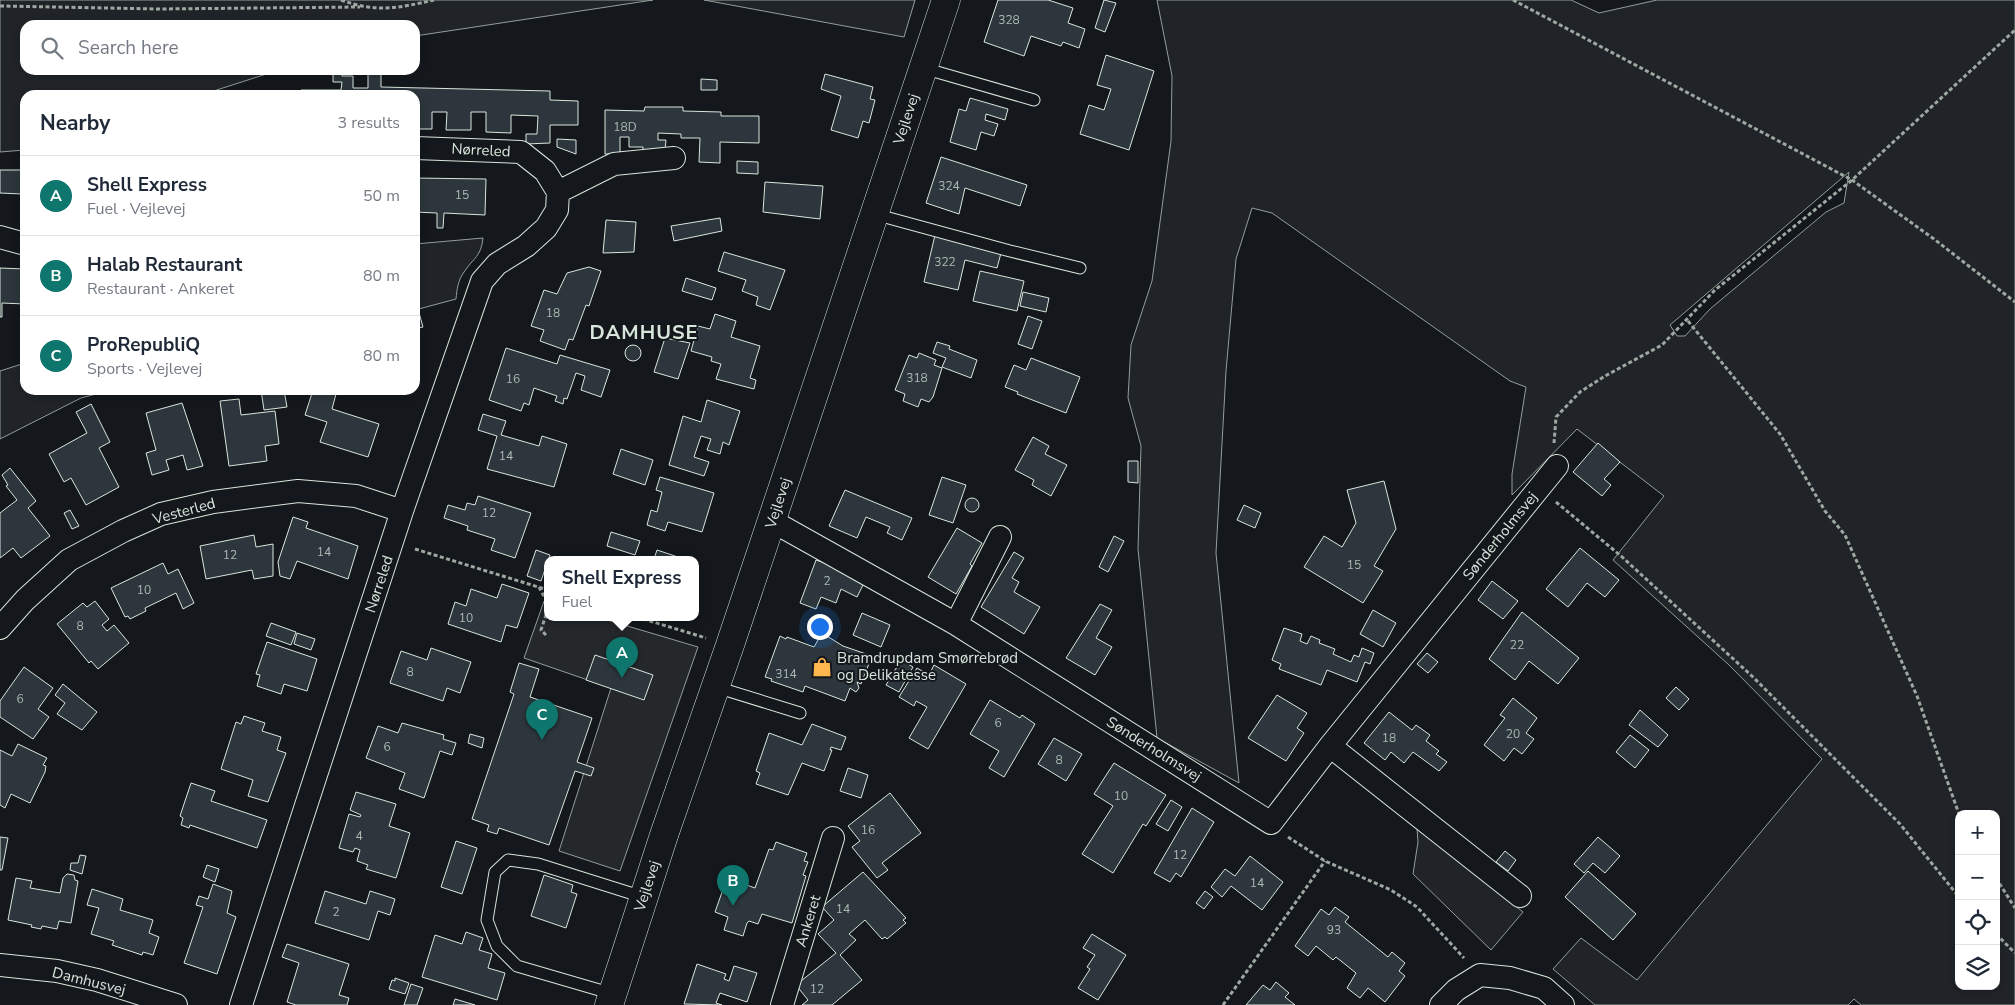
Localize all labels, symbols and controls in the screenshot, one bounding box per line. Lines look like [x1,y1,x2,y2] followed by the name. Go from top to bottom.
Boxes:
[998,12,1020,28] house number: 328
[20,20,420,75] search box
[38,34,66,62] icon: search
[78,35,179,61] text: Search here
[888,91,924,148] street label: Vejlevej
[40,109,110,137] text: Nearby
[338,112,400,134] text: 3 results
[613,119,637,135] house number: 18D
[451,138,511,162] street label: Nørreled
[87,172,207,198] text: Shell Express
[938,178,960,194] house number: 324
[50,185,62,207] text: A
[363,185,400,207] text: 50 m
[455,187,469,203] house number: 15
[87,198,186,220] text: Fuel · Vejlevej
[87,252,242,278] text: Halab Restaurant
[934,254,956,270] house number: 322
[50,265,62,287] text: B
[363,265,400,287] text: 80 m
[87,278,234,300] text: Restaurant · Ankeret
[546,305,560,321] house number: 18
[590,319,698,346] district label: DAMHUSE
[87,332,200,358] text: ProRepubliQ
[51,345,61,367] text: C
[363,345,400,367] text: 80 m
[87,358,202,380] text: Sports · Vejlevej
[906,370,928,386] house number: 318
[506,371,520,387] house number: 16
[499,448,513,464] house number: 14
[760,475,796,532] street label: Vejlevej
[1458,488,1542,584] street label: Sønderholmsvej
[149,493,218,529] street label: Vesterled
[482,505,496,521] house number: 12
[317,544,331,560] house number: 14
[223,547,237,563] house number: 12
[360,553,398,615] street label: Nørreled
[544,556,699,621] popup
[1347,557,1361,573] house number: 15
[562,565,681,591] text: Shell Express
[823,573,831,589] house number: 2
[137,582,151,598] house number: 10
[562,591,592,613] text: Fuel
[459,610,473,626] house number: 10
[807,614,833,640] your location
[76,618,84,634] house number: 8
[606,637,638,678] pin: A
[1510,637,1524,653] house number: 22
[837,648,1018,685] place label: Bramdrupdam Smørrebrød og Delikatesse
[811,656,833,678] shop icon: Bramdrupdam Smørrebrød og Delikatesse
[406,664,414,680] house number: 8
[775,666,797,682] house number: 314
[16,691,24,707] house number: 6
[526,699,558,740] pin: C
[1103,712,1205,786] street label: Sønderholmsvej
[994,715,1002,731] house number: 6
[1506,726,1520,742] house number: 20
[1382,730,1396,746] house number: 18
[383,739,391,755] house number: 6
[1055,752,1063,768] house number: 8
[1114,788,1128,804] house number: 10
[1955,810,2000,990] map controls
[1955,810,2000,855] button: +
[861,822,875,838] house number: 16
[355,828,363,844] house number: 4
[1173,847,1187,863] house number: 12
[1955,855,2000,900] button: −
[629,858,665,915] street label: Vejlevej
[717,865,749,906] pin: B
[1250,875,1264,891] house number: 14
[791,892,826,949] street label: Ankeret
[1955,900,2000,945] button: locate
[836,901,850,917] house number: 14
[332,904,340,920] house number: 2
[1327,922,1341,938] house number: 93
[1955,945,2000,990] button: layers
[50,962,128,1000] street label: Damhusvej
[810,981,824,997] house number: 12

